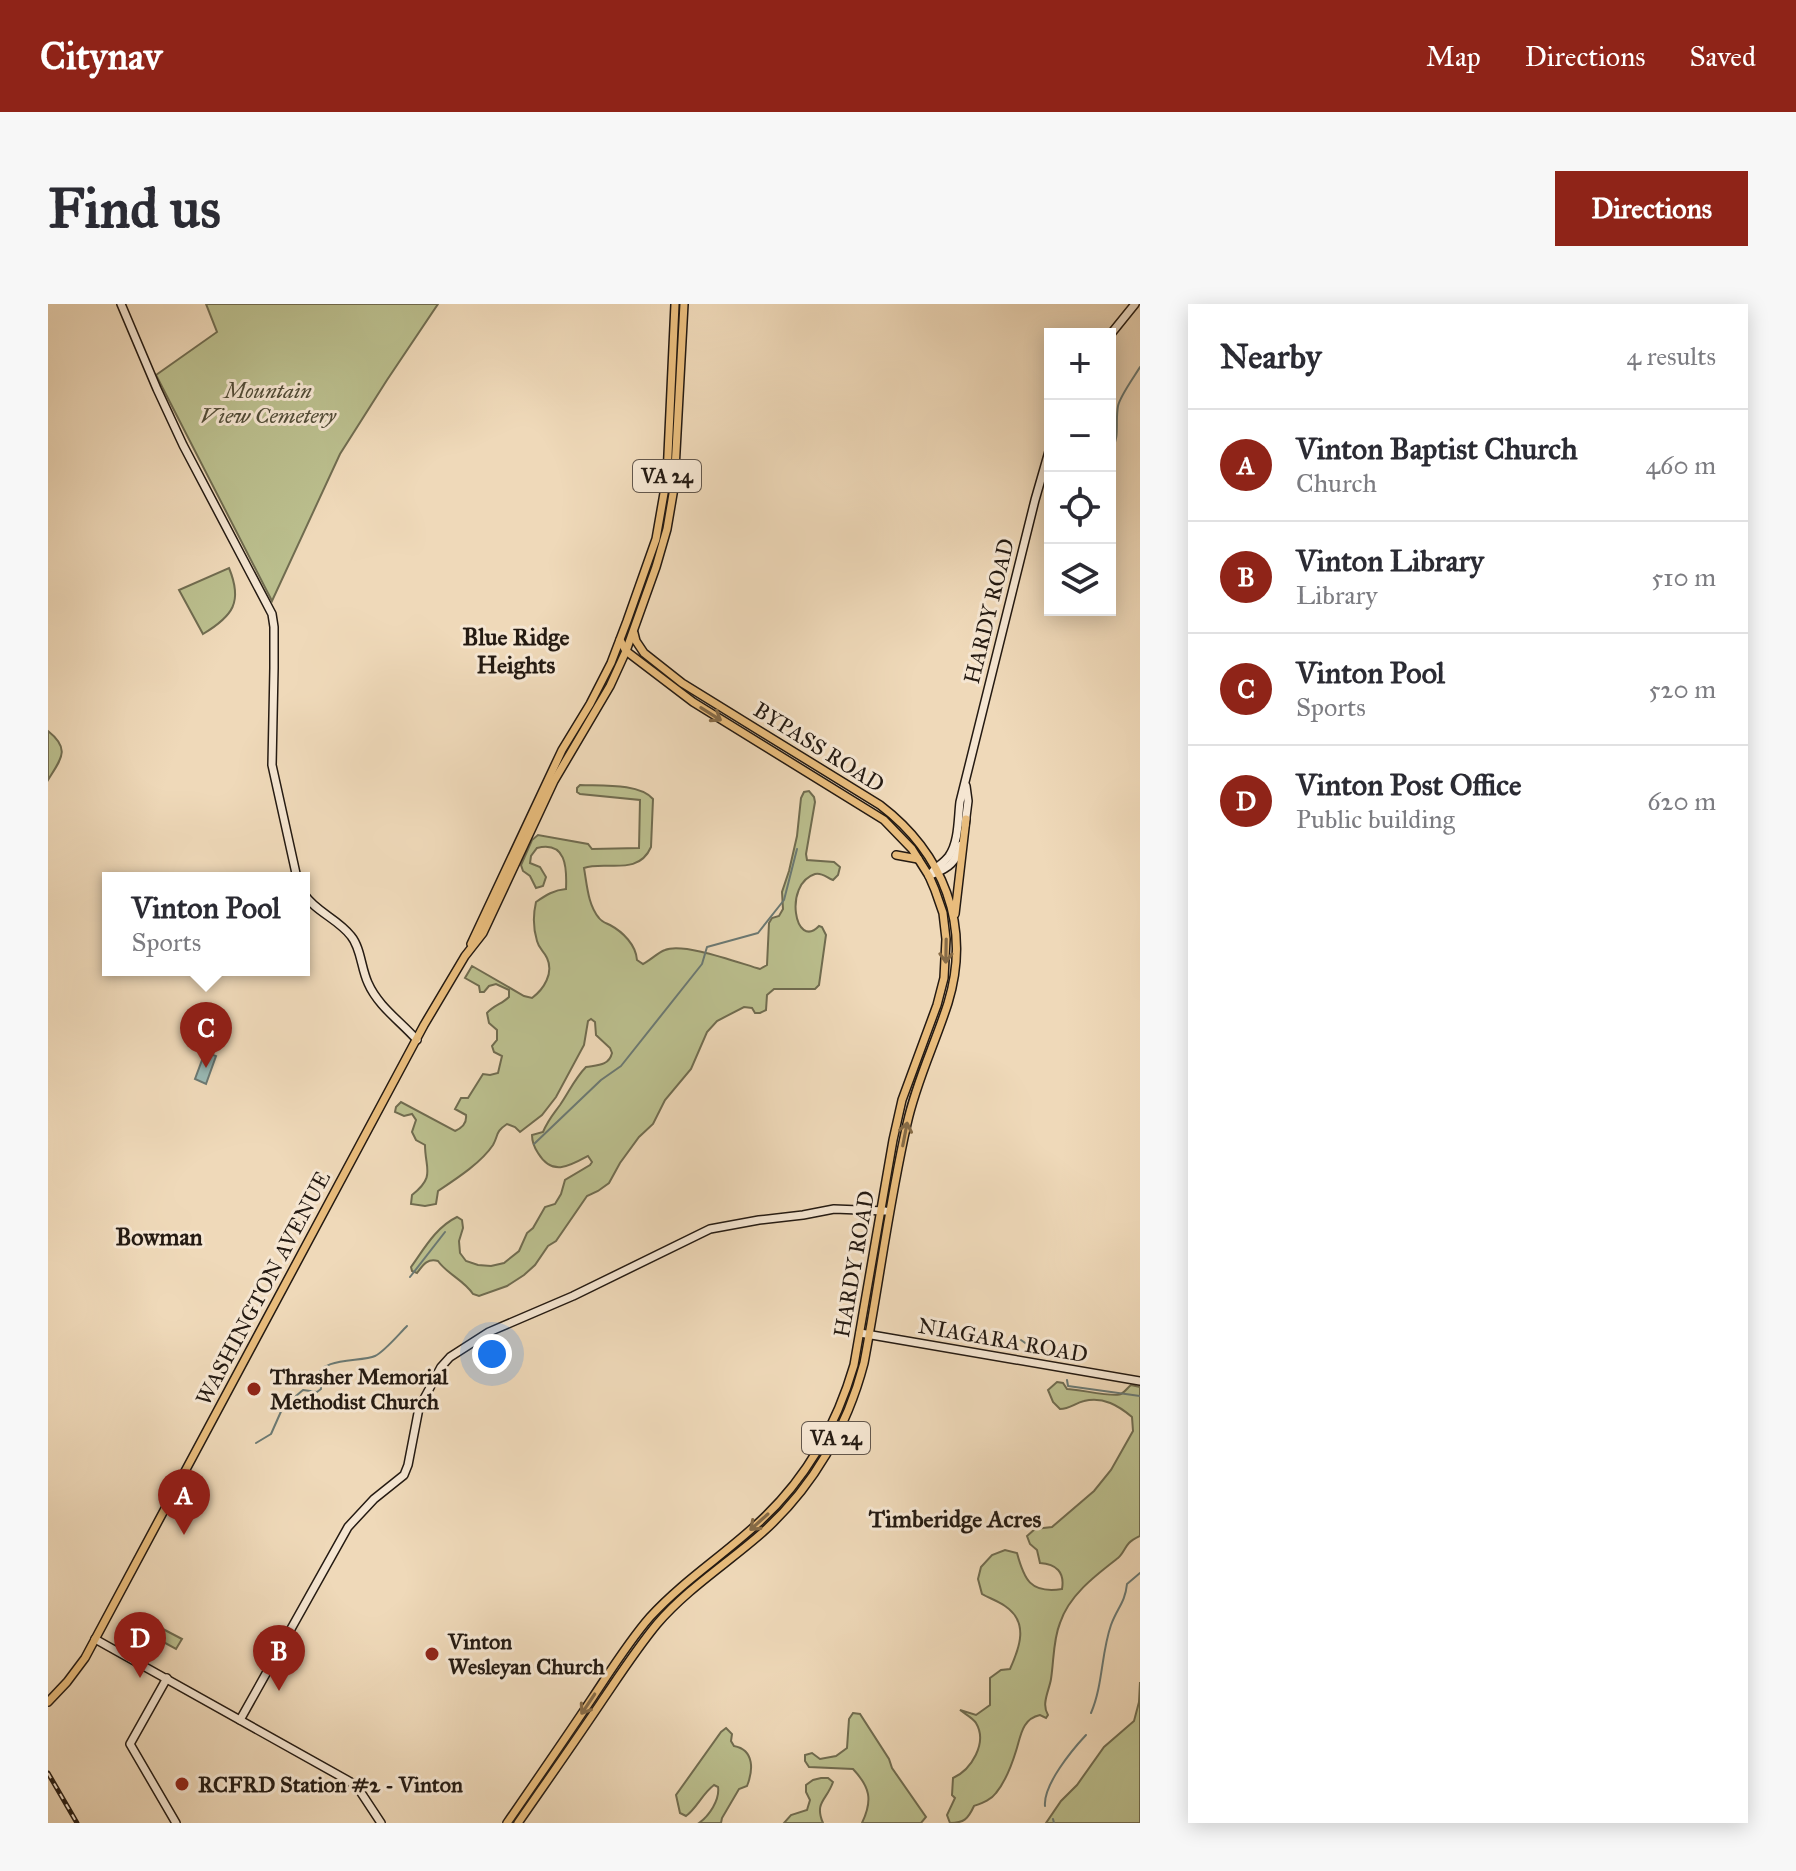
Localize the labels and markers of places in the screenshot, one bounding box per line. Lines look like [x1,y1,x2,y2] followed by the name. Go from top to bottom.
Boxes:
[180,1002,232,1068] pin: C
[269,1363,449,1415] place label: Thrasher Memorial Methodist Church
[245,1380,263,1398] marker: Thrasher Memorial Methodist Church
[158,1469,210,1535] pin: A
[114,1612,166,1678] pin: D
[253,1625,305,1691] pin: B
[447,1628,606,1680] place label: Vinton Wesleyan Church
[423,1645,441,1663] marker: Vinton Wesleyan Church
[198,1771,463,1798] place label: RCFRD Station #2 - Vinton
[173,1775,191,1793] marker: RCFRD Station #2 - Vinton

